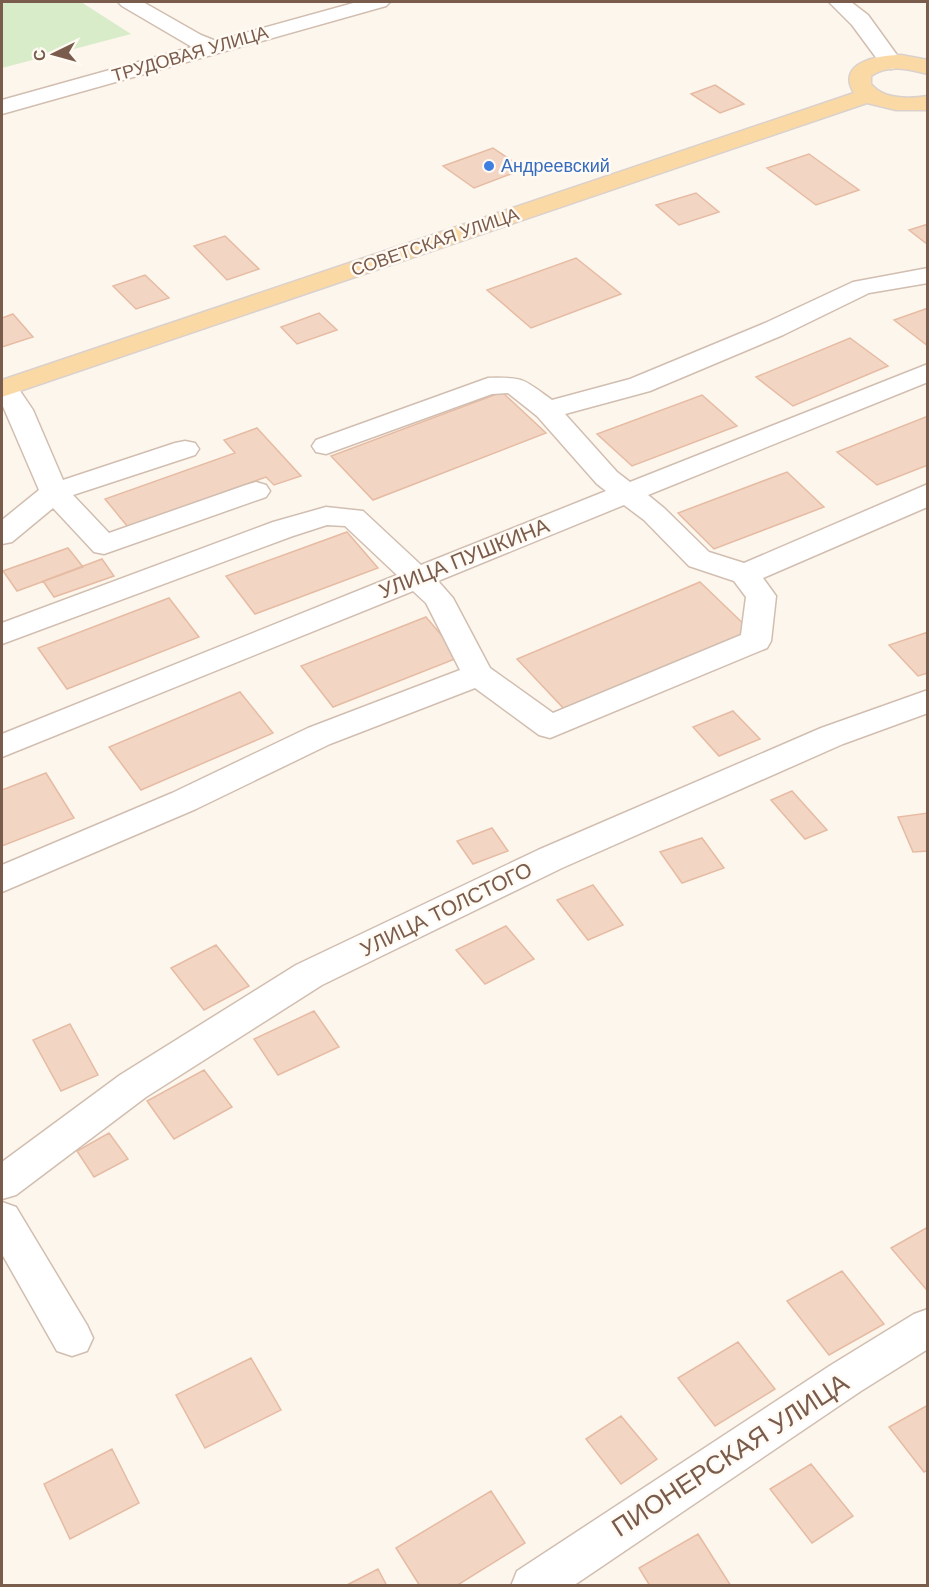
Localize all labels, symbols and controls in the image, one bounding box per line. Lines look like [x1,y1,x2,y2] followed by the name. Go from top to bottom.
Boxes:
[110,22,270,86] street label: ТРУДОВАЯ УЛИЦА
[24,24,84,84] north arrow
[31,48,49,62] text: С
[501,156,610,176] place label: Андреевский
[482,159,496,173] marker: Андреевский
[349,204,521,280] street label: СОВЕТСКАЯ УЛИЦА
[376,513,552,603] street label: УЛИЦА ПУШКИНА
[357,857,535,961] street label: УЛИЦА ТОЛСТОГО
[606,1367,854,1543] street label: ПИОНЕРСКАЯ УЛИЦА

